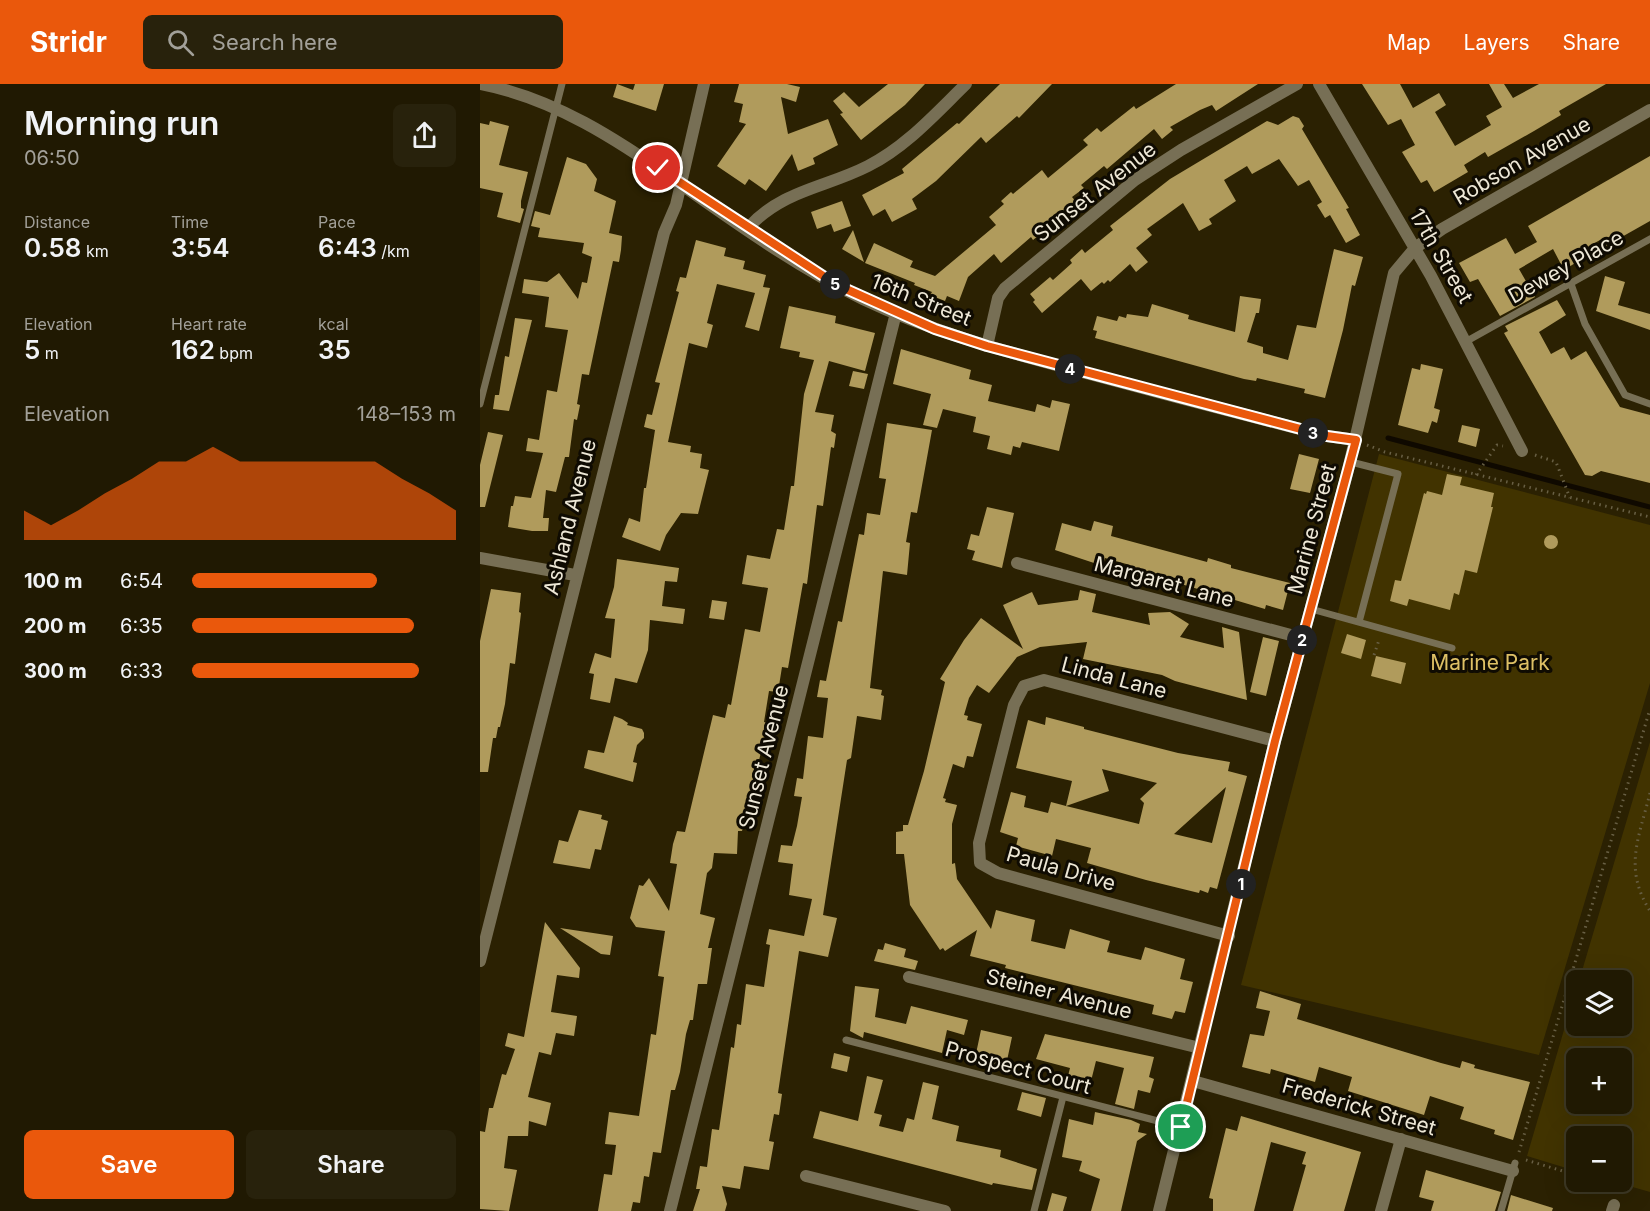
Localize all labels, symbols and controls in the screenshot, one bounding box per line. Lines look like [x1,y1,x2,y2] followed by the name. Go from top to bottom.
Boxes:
[143,15,563,69] search box
[30,25,107,59] text: Stridr
[164,26,197,59] icon: search
[212,29,338,55] text: Search here
[1387,30,1431,55] text: Map
[1464,30,1530,55] text: Layers
[1563,30,1620,55] text: Share
[24,103,219,143] text: Morning run
[393,104,456,167] button: share
[1449,111,1595,210] street label: Robson Avenue
[1029,136,1161,247] street label: Sunset Avenue
[632,142,683,193] pin
[24,146,80,170] text: 06:50
[641,151,674,184] icon: check
[1404,204,1479,308] street label: 17th Street
[24,212,90,232] text: Distance
[171,212,209,232] text: Time
[318,212,356,232] text: Pace
[1504,225,1628,309] street label: Dewey Place
[24,232,81,263] text: 0.58
[171,232,230,263] text: 3:54
[318,232,377,263] text: 6:43
[81,241,109,261] text: km
[377,241,410,261] text: /km
[867,268,975,331] street label: 16th Street
[820,269,850,299] pin: 5
[830,274,840,294] text: 5
[24,314,93,334] text: Elevation
[171,314,247,334] text: Heart rate
[318,314,349,334] text: kcal
[24,334,40,365] text: 5
[171,334,215,365] text: 162
[318,334,351,365] text: 35
[40,343,59,363] text: m
[215,343,253,363] text: bpm
[1055,354,1085,384] pin: 4
[1065,359,1075,379] text: 4
[24,402,110,426] text: Elevation
[357,402,456,426] text: 148–153 m
[1298,418,1328,448] pin: 3
[1308,423,1318,443] text: 3
[538,436,601,597] street label: Ashland Avenue
[1282,461,1341,597] street label: Marine Street
[1091,551,1237,612] street label: Margaret Lane
[24,569,83,593] text: 100 m
[120,569,163,593] text: 6:54
[24,614,87,638] text: 200 m
[120,614,163,638] text: 6:35
[1287,625,1317,655] pin: 2
[1297,630,1307,650] text: 2
[1430,650,1550,675] park label: Marine Park
[1059,651,1170,704] street label: Linda Lane
[24,659,87,683] text: 300 m
[120,659,163,683] text: 6:33
[733,682,794,832] street label: Sunset Avenue
[1004,841,1119,896] street label: Paula Drive
[1226,869,1256,899] pin: 1
[1238,874,1244,894] text: 1
[983,963,1135,1024] street label: Steiner Avenue
[1566,970,1632,1192] map controls
[1566,970,1632,1036] button: layers
[942,1036,1094,1099] street label: Prospect Court
[1566,1048,1632,1114] button: +
[1279,1073,1439,1140] street label: Frederick Street
[1155,1101,1206,1152] pin
[1164,1110,1197,1143] icon: arrive
[1566,1126,1632,1192] button: −
[24,1130,234,1199] button: Save
[246,1130,456,1199] button: Share

